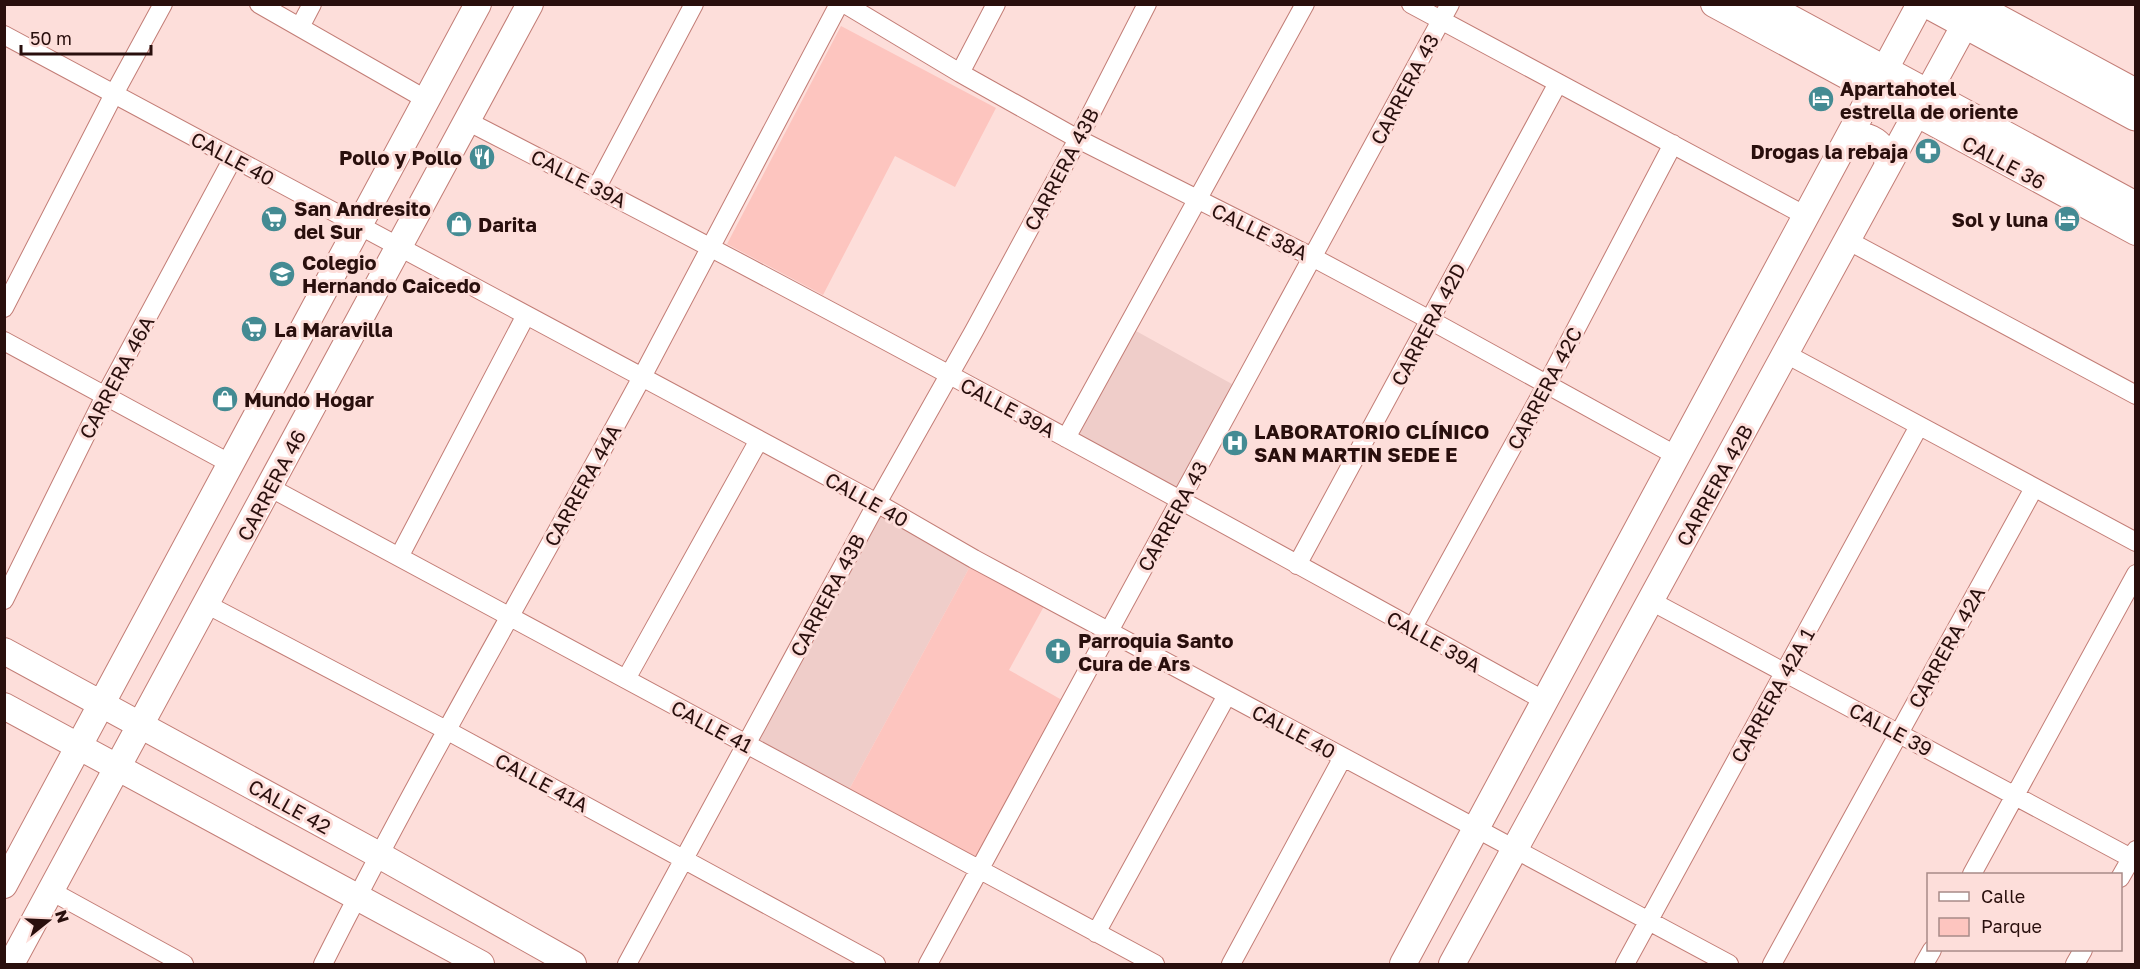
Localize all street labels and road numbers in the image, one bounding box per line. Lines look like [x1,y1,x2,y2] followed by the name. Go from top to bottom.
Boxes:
[1365,30,1443,148] street label: CARRERA 43
[1019,104,1103,234] street label: CARRERA 43B
[187,126,279,190] street label: CALLE 40
[1958,130,2050,194] street label: CALLE 36
[527,144,631,212] street label: CALLE 39A
[1208,197,1312,265] street label: CALLE 38A
[1386,258,1470,390] street label: CARRERA 42D
[74,311,158,443] street label: CARRERA 46A
[1502,323,1586,453] street label: CARRERA 42C
[957,372,1059,442] street label: CALLE 39A
[539,420,625,550] street label: CARRERA 44A
[1671,420,1757,550] street label: CARRERA 42B
[232,425,310,545] street label: CARRERA 46
[1132,457,1212,575] street label: CARRERA 43
[821,466,913,532] street label: CALLE 40
[785,530,869,660] street label: CARRERA 43B
[1903,582,1989,712] street label: CARRERA 42A
[1383,605,1485,677] street label: CALLE 39A
[1725,623,1819,766] street label: CARRERA 42A 1
[667,695,757,758] street label: CALLE 41
[1845,697,1937,761] street label: CALLE 39
[1248,699,1340,763] street label: CALLE 40
[491,747,593,817] street label: CALLE 41A
[245,774,335,838] street label: CALLE 42

